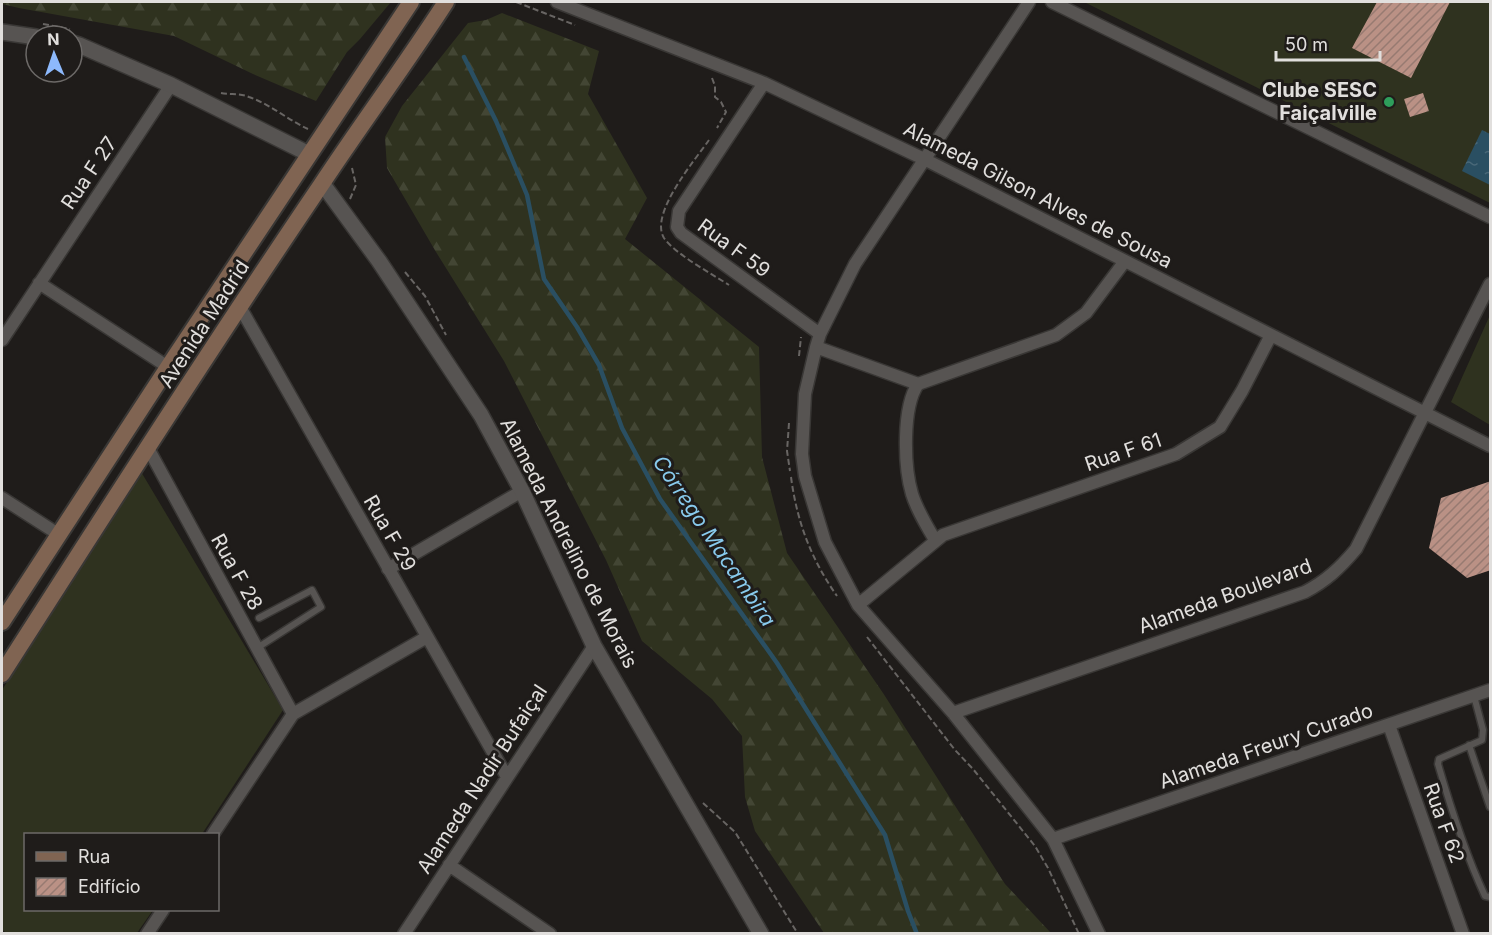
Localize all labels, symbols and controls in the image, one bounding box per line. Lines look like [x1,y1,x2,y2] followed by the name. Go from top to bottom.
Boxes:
[24,24,84,84] north arrow
[1276,24,1380,62] scale bar
[47,29,60,49] text: N
[1285,34,1328,55] text: 50 m
[1262,78,1377,125] place label: Clube SESC Faiçalville
[1382,95,1396,109] marker: Clube SESC Faiçalville
[900,117,1176,273] street label: Alameda Gilson Alves de Sousa
[56,132,122,214] street label: Rua F 27
[693,214,775,282] street label: Rua F 59
[154,256,254,392] street label: Avenida Madrid
[495,414,643,672] street label: Alameda Andrelino de Morais
[1081,428,1165,476] street label: Rua F 61
[648,450,781,631] water label: Córrego Macambira
[359,491,421,575] street label: Rua F 29
[206,530,268,614] street label: Rua F 28
[1135,553,1315,639] street label: Alameda Boulevard
[412,680,552,878] street label: Alameda Nadir Bufaiçal
[1156,698,1376,794] street label: Alameda Freury Curado
[1418,780,1470,866] street label: Rua F 62
[24,833,219,911] legend
[78,846,110,867] text: Rua
[78,876,141,897] text: Edifício

